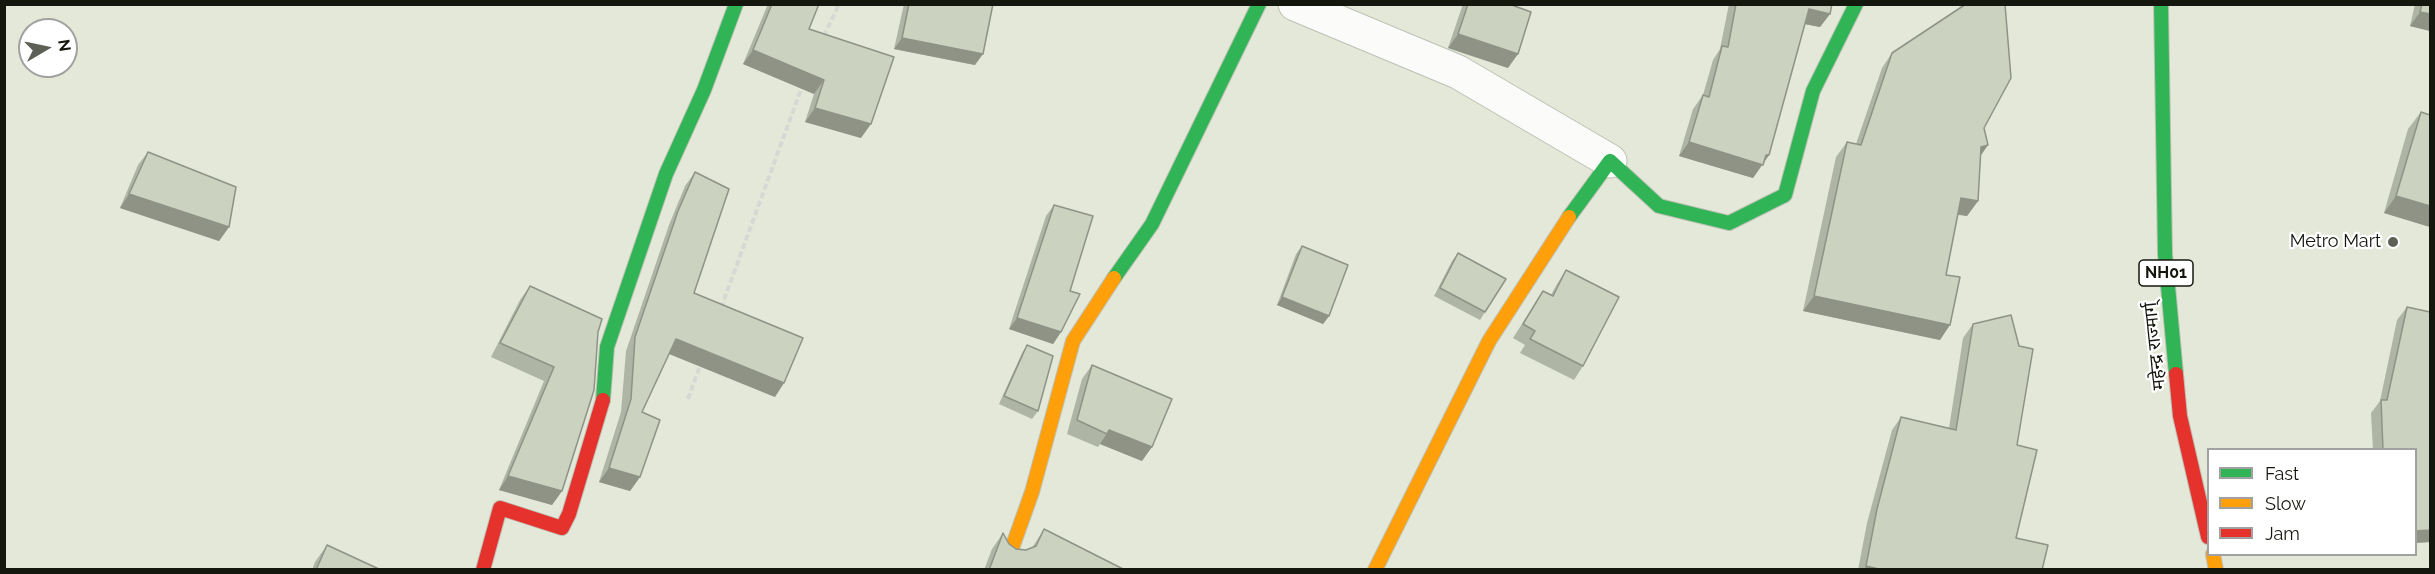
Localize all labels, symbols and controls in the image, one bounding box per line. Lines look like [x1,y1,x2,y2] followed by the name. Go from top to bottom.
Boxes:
[18,18,78,78] north arrow
[54,38,75,53] text: N
[2290,231,2381,253] place label: Metro Mart
[2386,235,2400,249] marker: Metro Mart
[2139,260,2193,286] road number: NH01
[2140,301,2170,391] street label: महेन्द्र राज्मार्ग्
[2207,448,2417,556] legend
[2265,463,2299,484] text: Fast
[2265,493,2306,514] text: Slow
[2265,523,2300,544] text: Jam

